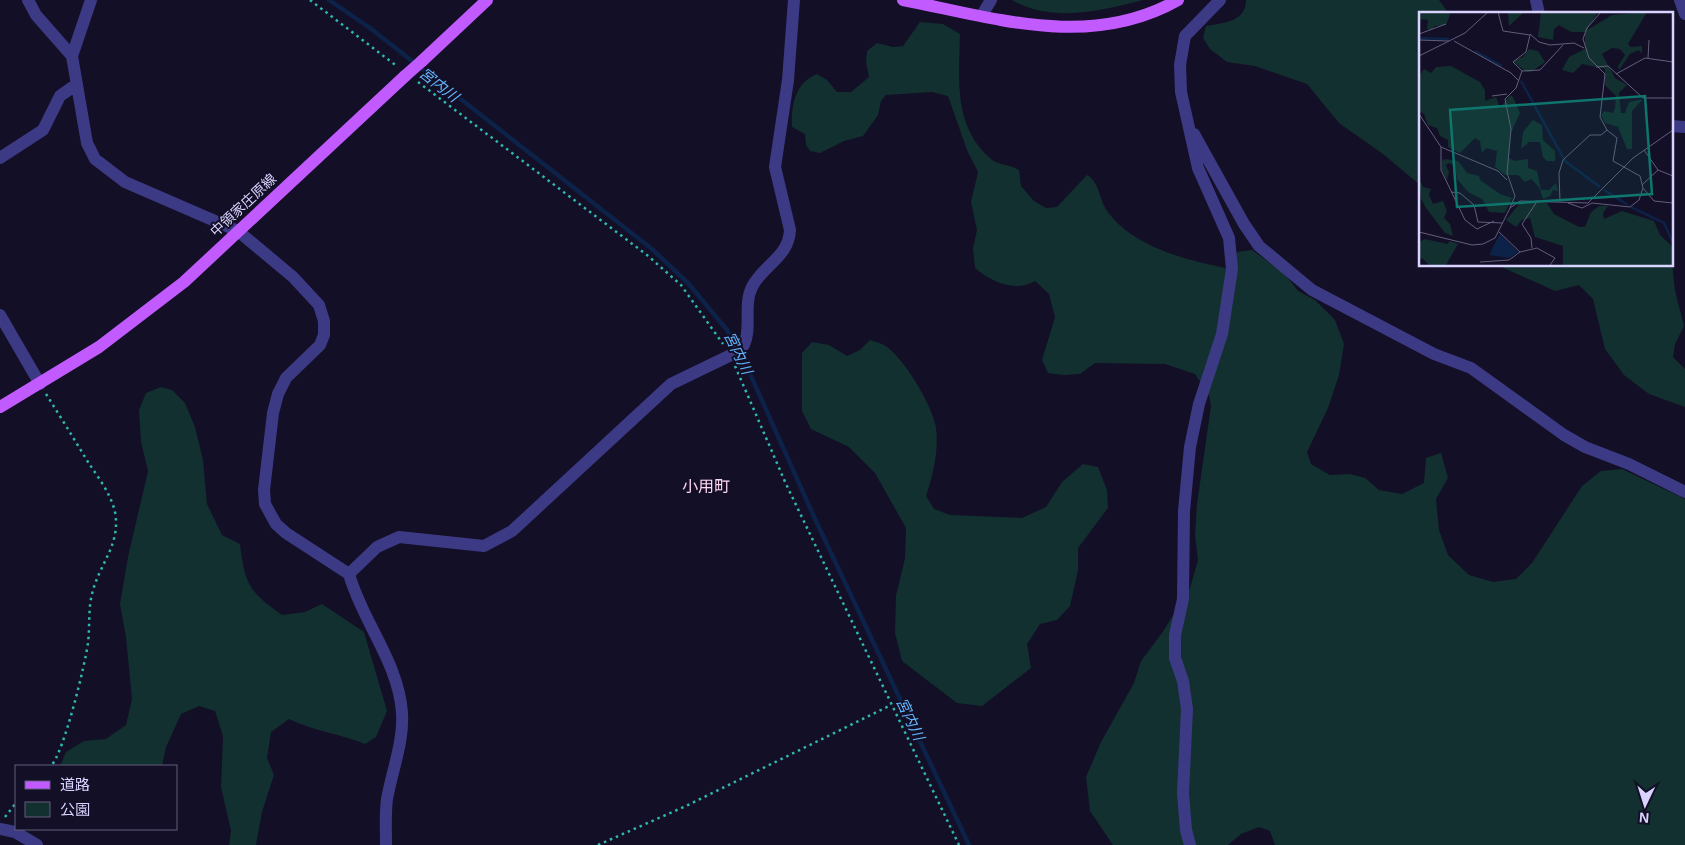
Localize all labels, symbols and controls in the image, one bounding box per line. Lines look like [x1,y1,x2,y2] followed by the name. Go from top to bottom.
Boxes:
[1419,12,1672,266] inset map
[416,64,464,106] water label: 宮内川
[207,171,279,239] street label: 中領家庄原線
[721,329,757,379] water label: 宮内川
[682,478,730,495] district label: 小用町
[893,695,929,745] water label: 宮内川
[15,765,178,830] legend
[60,776,90,793] text: 道路
[1620,780,1670,830] north arrow
[60,801,90,818] text: 公園
[1638,810,1650,826] text: N

